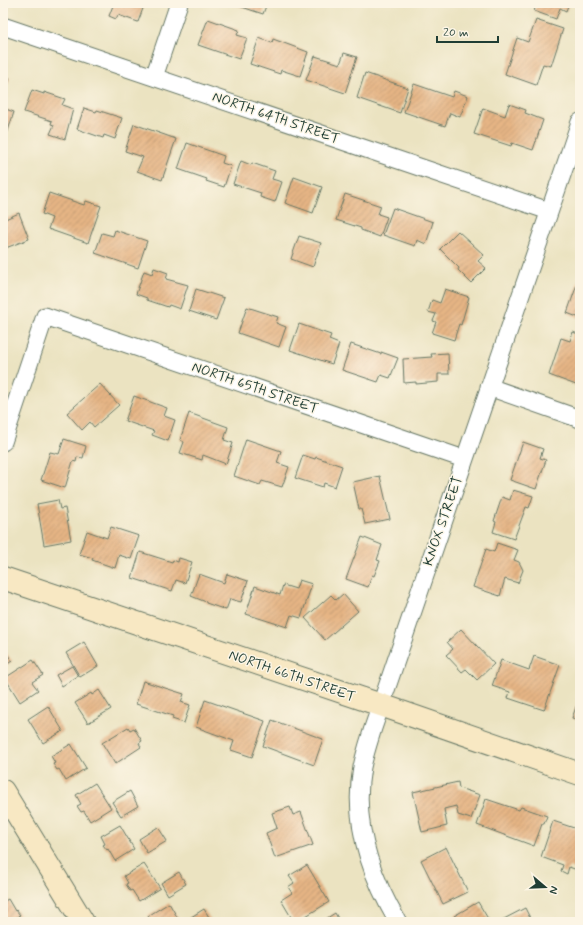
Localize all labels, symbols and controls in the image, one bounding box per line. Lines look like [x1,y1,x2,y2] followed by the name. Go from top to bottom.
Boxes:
[437,18,498,44] scale bar
[443,25,469,41] text: 20 m
[210,88,342,148] street label: NORTH 64TH STREET
[189,358,321,418] street label: NORTH 65TH STREET
[419,474,467,568] street label: KNOX STREET
[226,646,358,706] street label: NORTH 66TH STREET
[525,867,565,907] north arrow
[546,884,561,896] text: N

